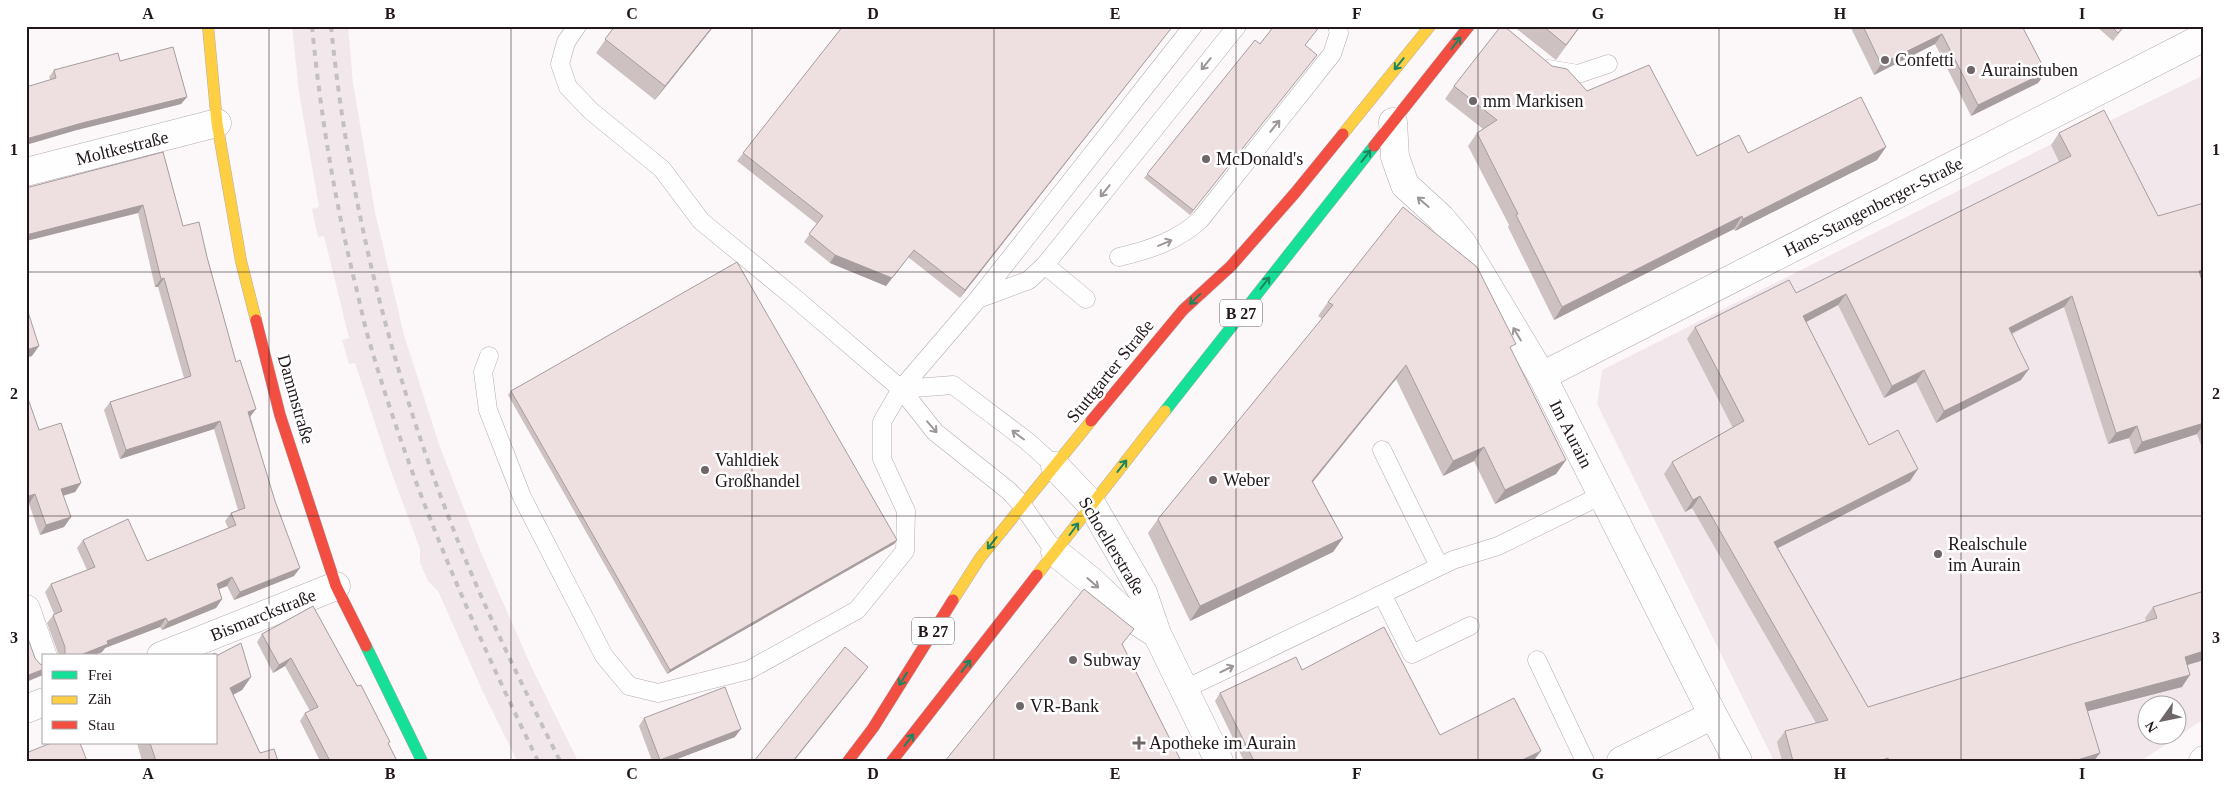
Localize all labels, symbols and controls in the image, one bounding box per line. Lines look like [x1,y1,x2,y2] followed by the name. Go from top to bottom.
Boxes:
[142,5,154,22] text: A
[385,5,396,22] text: B
[626,5,638,22] text: C
[867,5,879,22] text: D
[1110,5,1120,22] text: E
[1352,5,1362,22] text: F
[1592,5,1605,22] text: G
[1834,5,1847,22] text: H
[2079,5,2085,22] text: I
[1450,37,1461,50] one-way arrow
[1895,50,1954,70] place label: Confetti
[1879,54,1891,66] marker: Confetti
[1201,57,1212,70] one-way arrow
[1394,57,1405,70] one-way arrow
[1981,60,2078,80] place label: Aurainstuben
[1965,64,1977,76] marker: Aurainstuben
[1483,91,1584,111] place label: mm Markisen
[1467,95,1479,107] marker: mm Markisen
[1270,120,1281,133] one-way arrow
[73,127,171,169] street label: Moltkestraße
[10,141,18,158] text: 1
[2212,141,2220,158] text: 1
[1216,149,1303,169] place label: McDonald's
[1361,149,1371,163] one-way arrow
[1200,153,1212,165] marker: McDonald's
[1780,153,1966,261] street label: Hans-Stangenberger-Straße
[1099,184,1110,197] one-way arrow
[1417,197,1430,208] one-way arrow
[1157,237,1172,247] one-way arrow
[1259,277,1270,290] one-way arrow
[1189,293,1202,305] one-way arrow
[1220,300,1262,326] road number: B 27
[1062,316,1158,426] street label: Stuttgarter Straße
[1511,327,1521,341] one-way arrow
[274,352,318,446] street label: Dammstraße
[10,385,18,402] text: 2
[2212,385,2220,402] text: 2
[1545,397,1597,471] street label: Im Aurain
[926,421,938,434] one-way arrow
[1012,429,1025,440] one-way arrow
[715,450,800,491] place label: Vahldiek Großhandel
[1116,460,1127,473] one-way arrow
[699,464,711,476] marker: Vahldiek Großhandel
[1223,470,1270,490] place label: Weber
[1207,474,1219,486] marker: Weber
[1075,493,1149,599] street label: Schoellerstraße
[1068,523,1079,536] one-way arrow
[1948,534,2027,575] place label: Realschule im Aurain
[986,536,997,549] one-way arrow
[1932,548,1944,560] marker: Realschule im Aurain
[1087,577,1100,589] one-way arrow
[207,585,319,645] street label: Bismarckstraße
[912,618,954,644] road number: B 27
[10,629,18,646] text: 3
[2212,629,2220,646] text: 3
[1083,650,1141,670] place label: Subway
[42,654,218,744] legend
[1067,654,1079,666] marker: Subway
[961,659,971,673] one-way arrow
[1219,663,1234,673] one-way arrow
[88,667,112,683] text: Frei
[898,672,908,686] one-way arrow
[88,691,112,707] text: Zäh
[2138,694,2188,744] north arrow
[1030,696,1099,716] place label: VR-Bank
[1014,700,1026,712] marker: VR-Bank
[88,717,115,733] text: Stau
[2142,718,2161,735] text: N
[903,733,914,746] one-way arrow
[1149,733,1296,753] place label: Apotheke im Aurain
[1133,737,1145,749] marker: Apotheke im Aurain
[142,765,154,782] text: A
[385,765,396,782] text: B
[626,765,638,782] text: C
[867,765,879,782] text: D
[1110,765,1120,782] text: E
[1352,765,1362,782] text: F
[1592,765,1605,782] text: G
[1834,765,1847,782] text: H
[2079,765,2085,782] text: I

